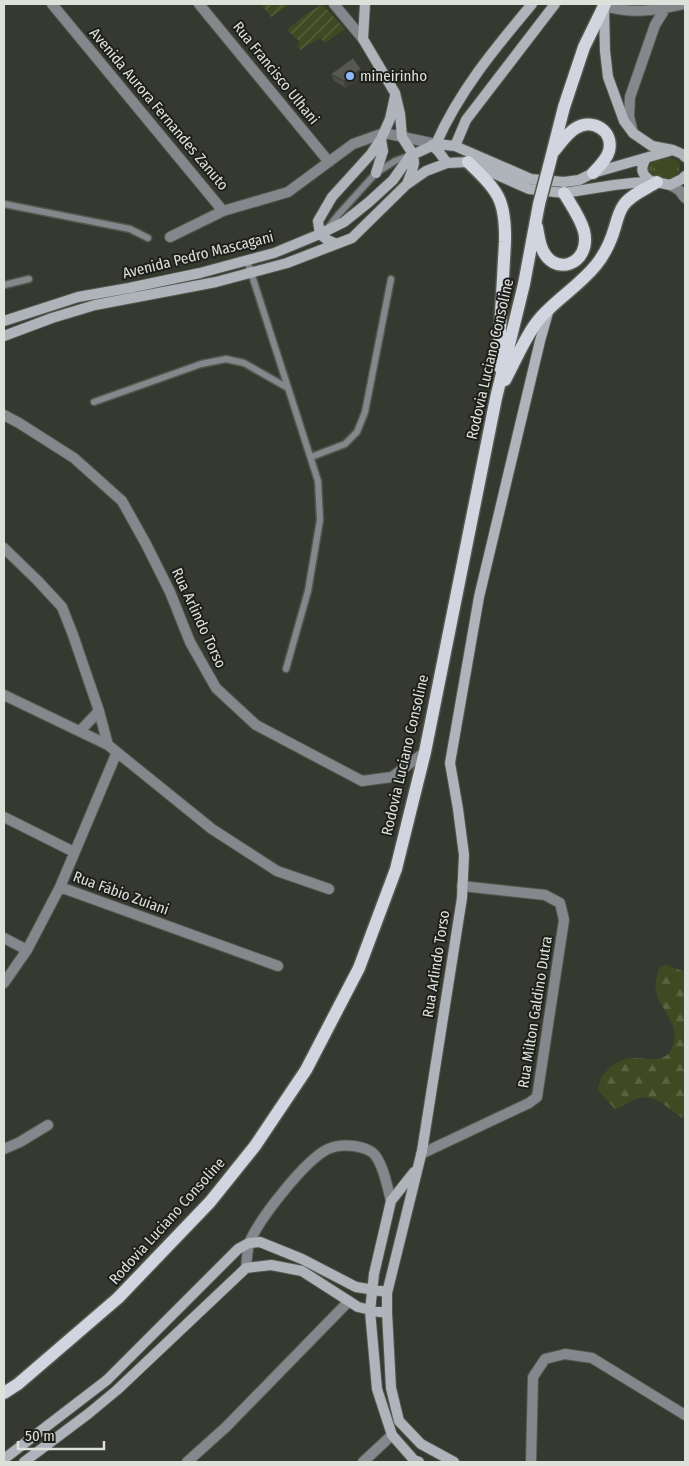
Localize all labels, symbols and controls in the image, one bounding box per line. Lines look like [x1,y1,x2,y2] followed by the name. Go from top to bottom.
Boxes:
[229,18,323,128] street label: Rua Francisco Ulhani
[86,24,232,194] street label: Avenida Aurora Fernandes Zanuto
[360,67,427,85] place label: mineirinho
[344,70,356,82] marker: mineirinho
[121,227,275,283] street label: Avenida Pedro Mascagani
[463,277,517,441] street label: Rodovia Luciano Consoline
[168,565,230,671] street label: Rua Arlindo Torso
[378,673,432,837] street label: Rodovia Luciano Consoline
[71,867,171,919] street label: Rua Fábio Zuiani
[419,909,453,1019] street label: Rua Arlindo Torso
[514,935,556,1089] street label: Rua Milton Galdino Dutra
[105,1154,229,1288] street label: Rodovia Luciano Consoline
[18,1418,104,1450] scale bar
[25,1427,55,1445] text: 50 m

